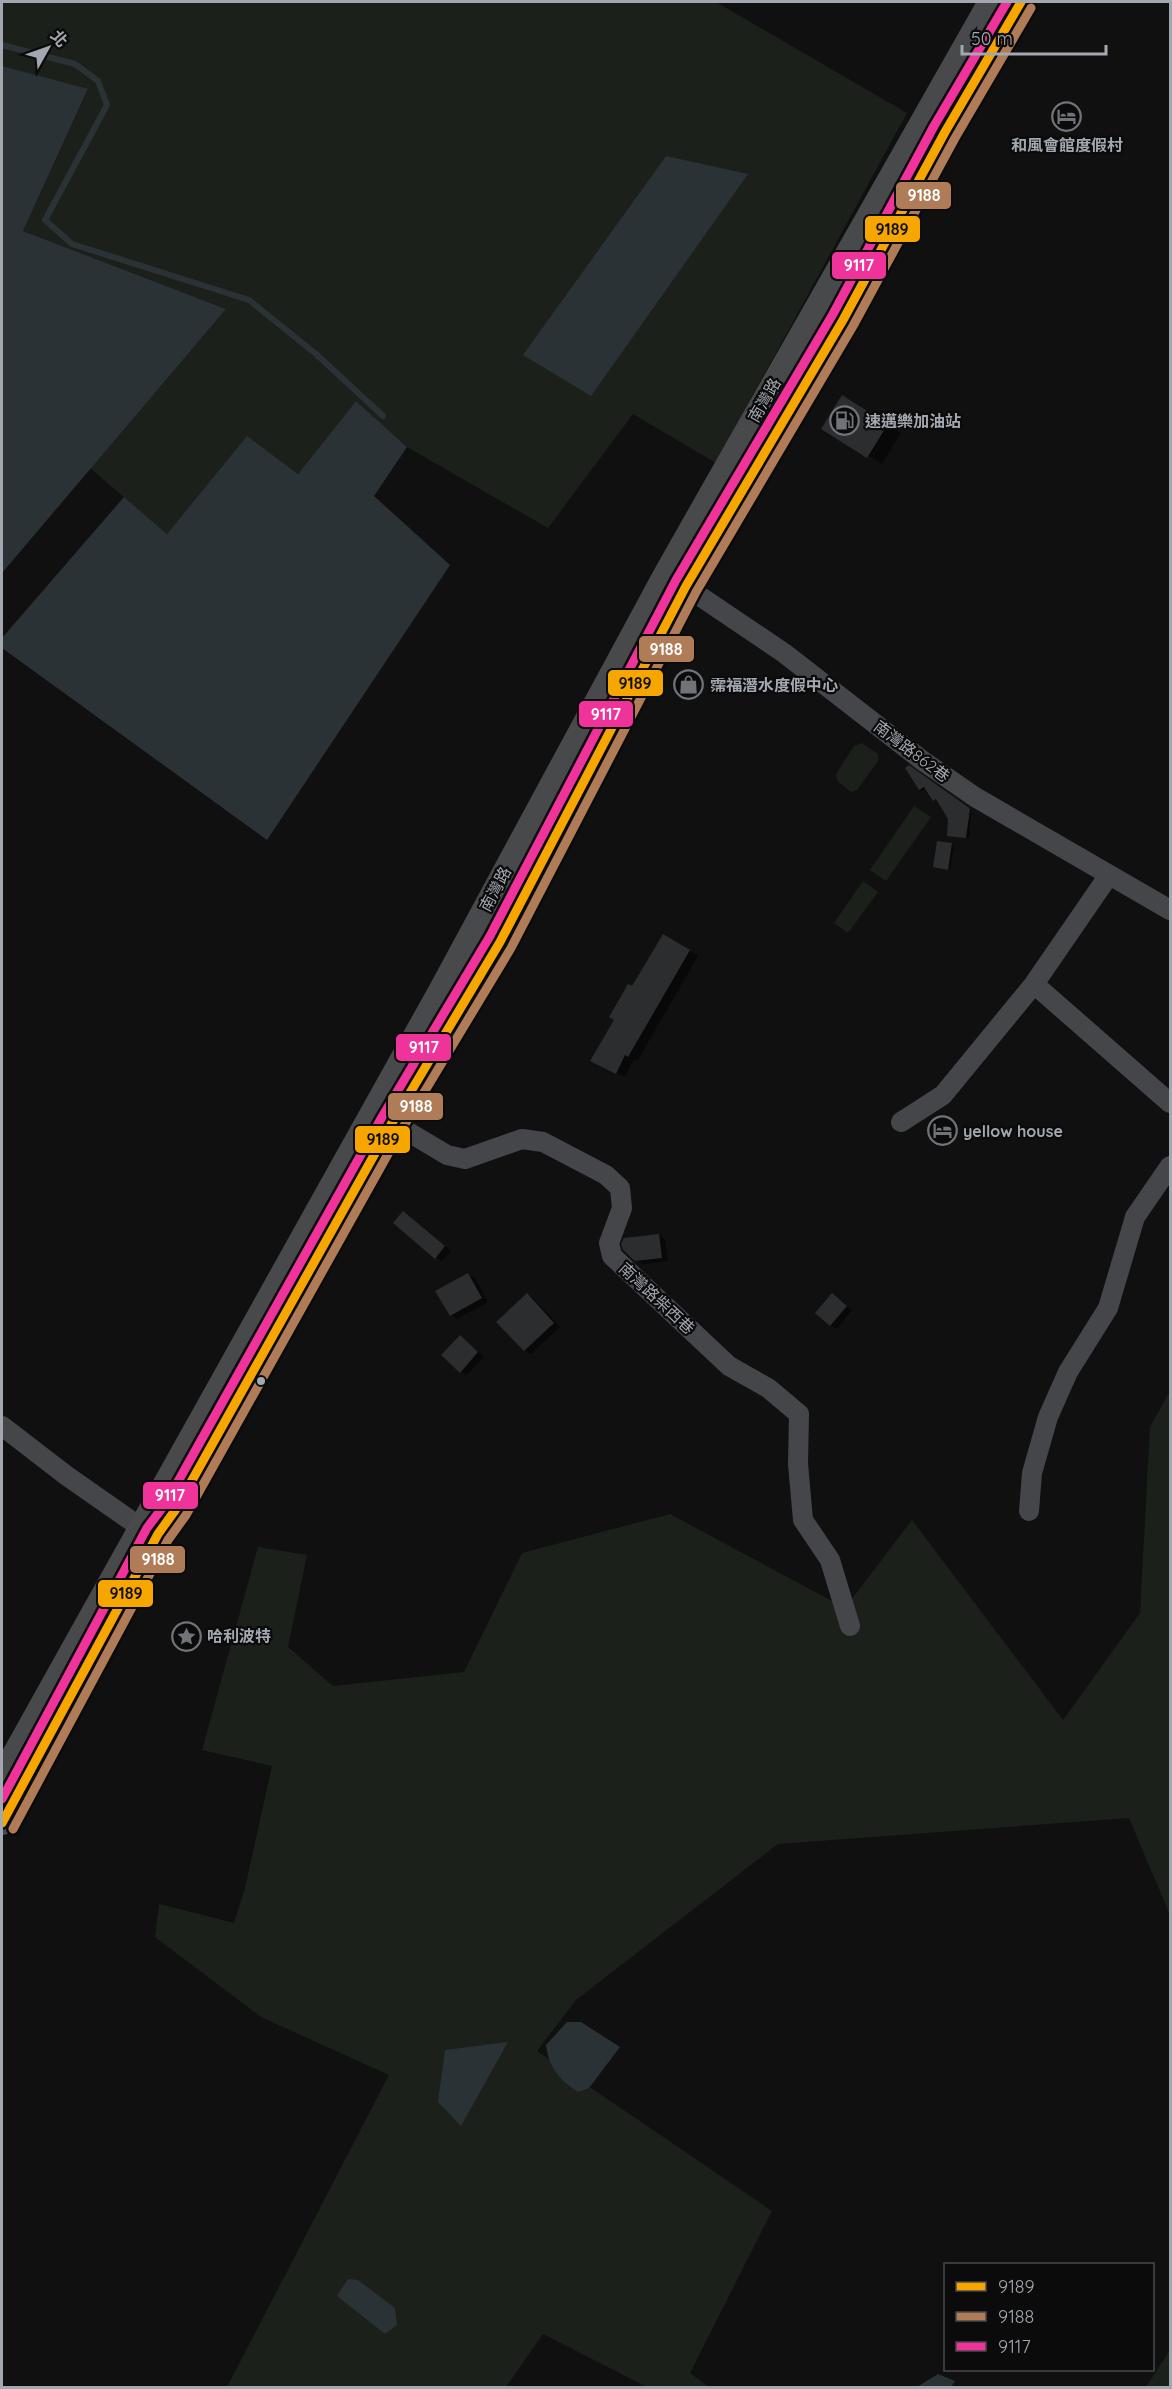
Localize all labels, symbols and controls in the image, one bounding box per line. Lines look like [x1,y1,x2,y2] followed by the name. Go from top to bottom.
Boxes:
[18,18,78,78] north arrow
[962,18,1106,56] scale bar
[47,26,72,51] text: 北
[971,27,1013,50] text: 50 m
[1051,101,1083,133] hotel icon: 和風會館度假村
[1011,135,1123,155] place label: 和風會館度假村
[895,181,952,210] line badge: 9188
[908,185,941,205] text: 9188
[864,215,921,243] line badge: 9189
[875,219,909,239] text: 9189
[831,251,887,280] line badge: 9117
[844,255,874,275] text: 9117
[743,374,785,426] street label: 南灣路
[828,405,860,437] fuel station icon: 速邁樂加油站
[865,411,961,431] place label: 速邁樂加油站
[638,635,695,663] line badge: 9188
[650,639,683,659] text: 9188
[607,669,664,697] line badge: 9189
[673,669,705,701] shop icon: 霈福潛水度假中心
[618,673,652,693] text: 9189
[710,675,838,695] place label: 霈福潛水度假中心
[578,700,634,728] line badge: 9117
[591,704,621,724] text: 9117
[870,716,954,786] street label: 南灣路862巷
[475,863,515,915] street label: 南灣路
[395,1033,452,1062] line badge: 9117
[409,1037,439,1057] text: 9117
[387,1092,444,1121] line badge: 9188
[400,1096,433,1116] text: 9188
[926,1115,958,1147] hotel icon: yellow house
[963,1121,1063,1141] place label: yellow house
[354,1125,411,1154] line badge: 9189
[366,1129,400,1149] text: 9189
[615,1258,699,1338] street label: 南灣路柴西巷
[255,1375,267,1387] unlabelled marker
[142,1481,199,1510] line badge: 9117
[155,1485,185,1505] text: 9117
[129,1545,186,1574] line badge: 9188
[142,1549,175,1569] text: 9188
[97,1579,154,1608] line badge: 9189
[109,1583,143,1603] text: 9189
[170,1620,202,1652] place icon: 哈利波特
[207,1626,271,1646] place label: 哈利波特
[944,2263,1154,2371] legend
[998,2275,1035,2298] text: 9189
[998,2305,1034,2328] text: 9188
[998,2335,1031,2358] text: 9117

